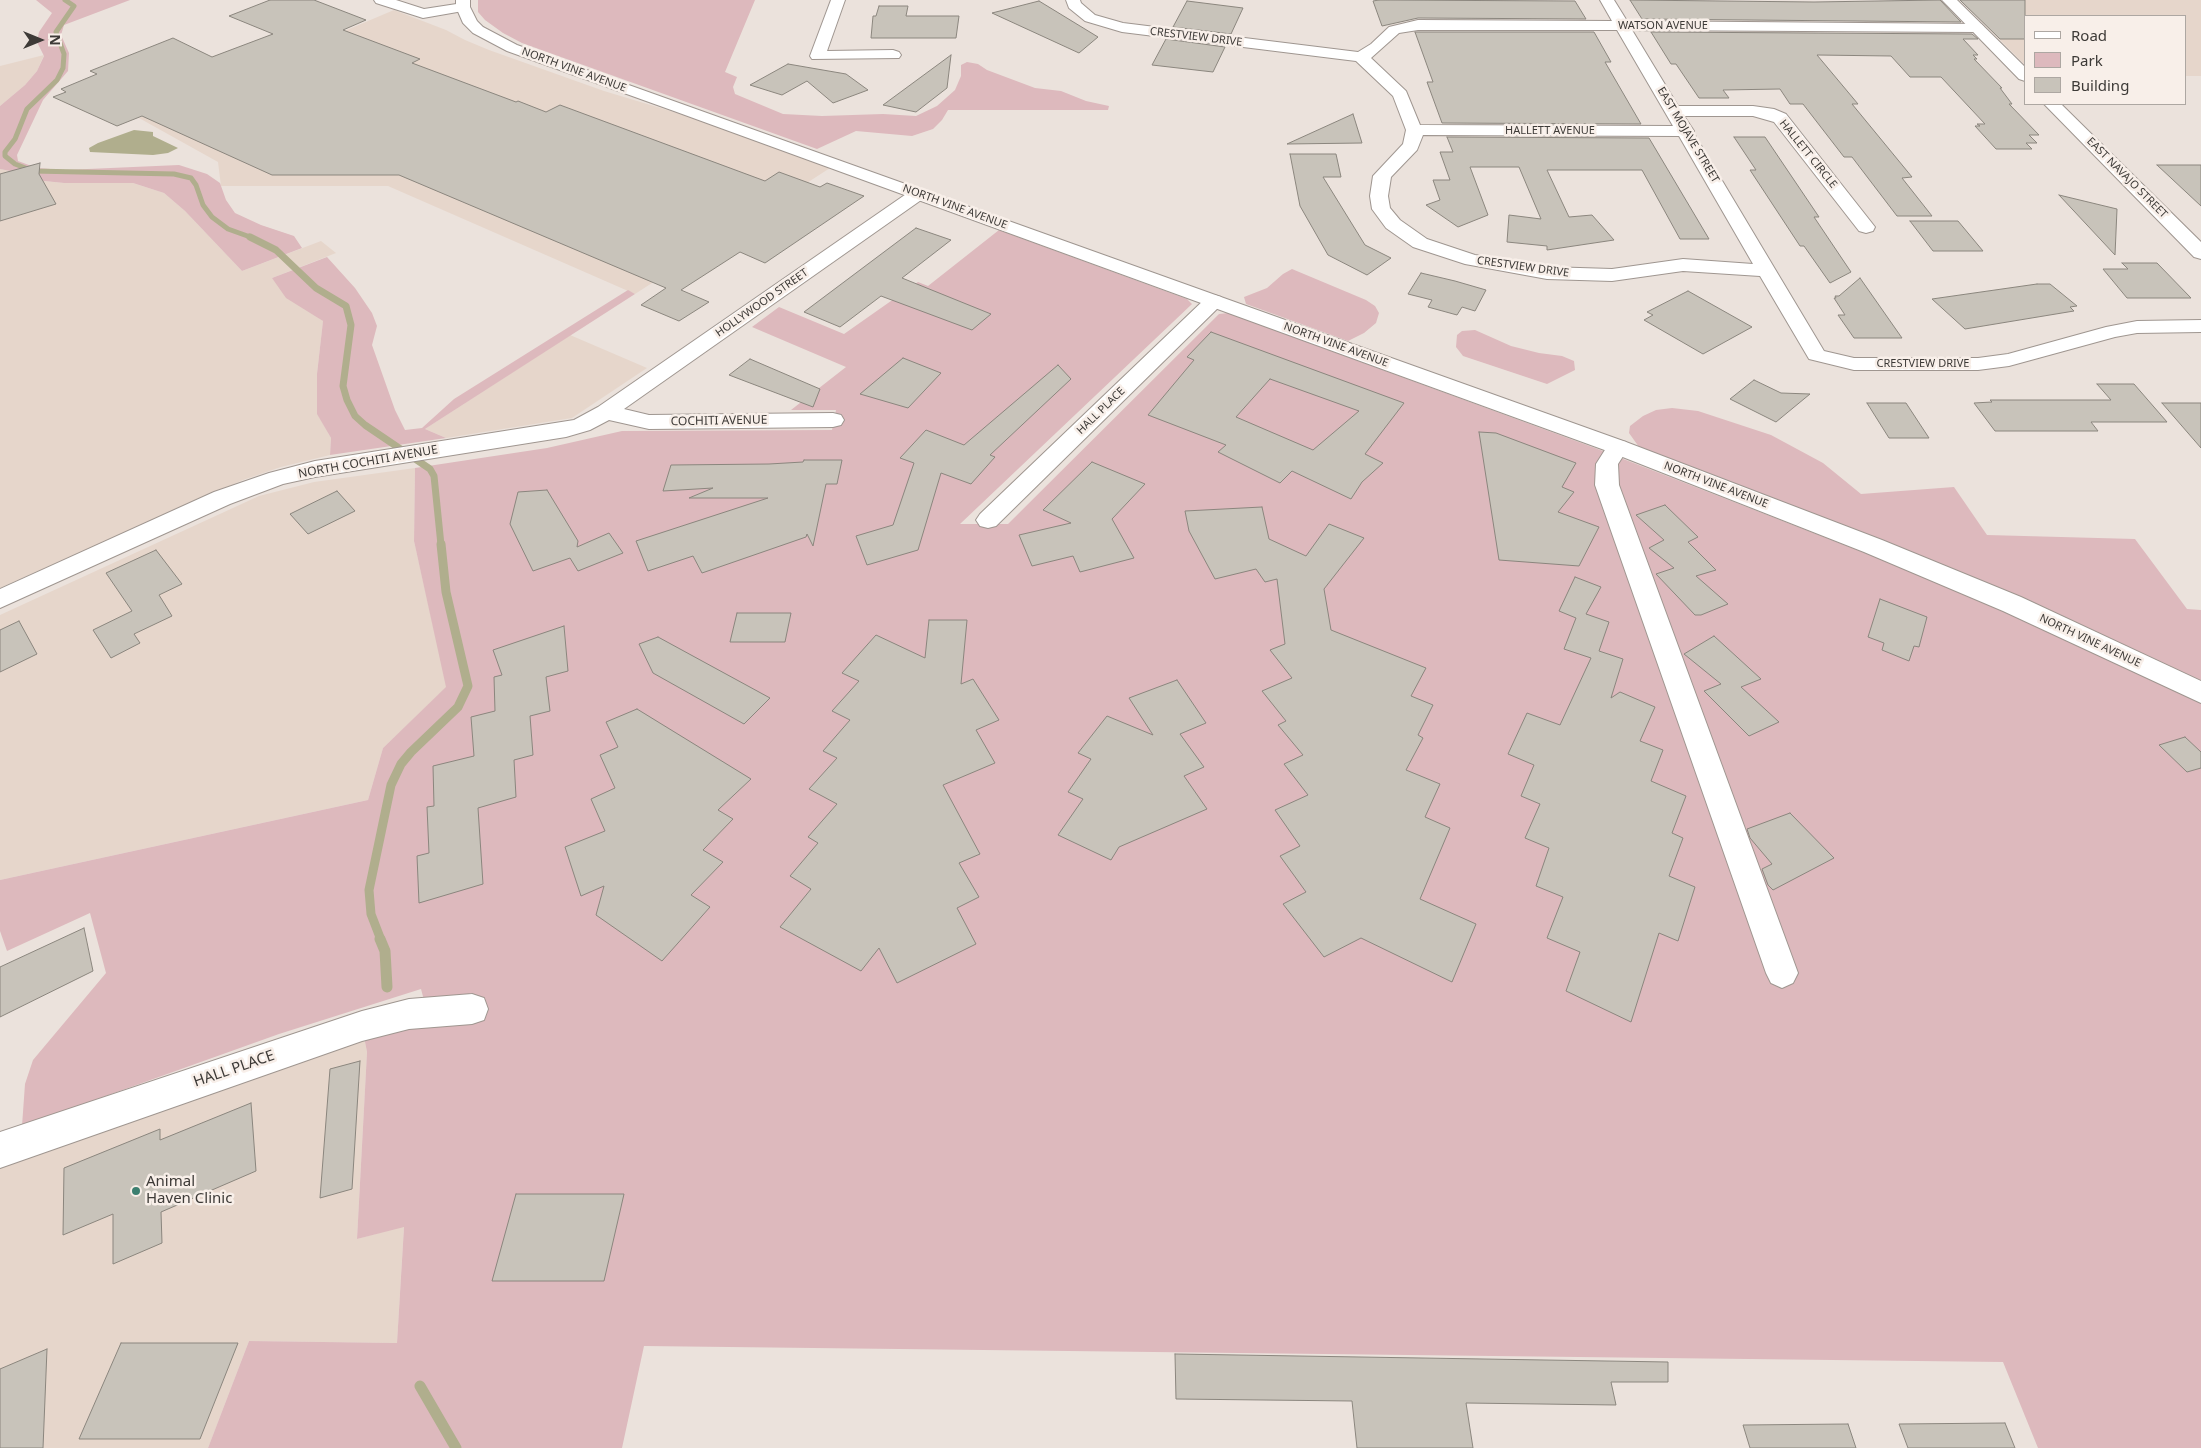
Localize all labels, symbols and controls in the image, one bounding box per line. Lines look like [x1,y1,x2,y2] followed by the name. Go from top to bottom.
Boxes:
[15,15,65,65] north arrow
[2024,15,2186,105] legend
[1618,19,1708,33] street label: WATSON AVENUE
[1149,25,1243,49] street label: CRESTVIEW DRIVE
[2071,25,2107,45] text: Road
[46,34,65,46] text: N
[520,45,628,95] street label: NORTH VINE AVENUE
[2071,50,2103,70] text: Park
[2071,75,2129,95] text: Building
[1654,85,1722,185] street label: EAST MOJAVE STREET
[1776,117,1840,191] street label: HALLETT CIRCLE
[1505,124,1595,138] street label: HALLETT AVENUE
[2084,135,2170,221] street label: EAST NAVAJO STREET
[901,182,1009,232] street label: NORTH VINE AVENUE
[1476,254,1570,280] street label: CRESTVIEW DRIVE
[713,266,811,340] street label: HOLLYWOOD STREET
[1282,320,1390,370] street label: NORTH VINE AVENUE
[1877,357,1969,371] street label: CRESTVIEW DRIVE
[1074,385,1128,437] street label: HALL PLACE
[671,413,767,429] street label: COCHITI AVENUE
[297,443,439,481] street label: NORTH COCHITI AVENUE
[1662,459,1770,511] street label: NORTH VINE AVENUE
[2037,612,2143,670] street label: NORTH VINE AVENUE
[191,1047,277,1091] street label: HALL PLACE
[146,1173,232,1208] place label: Animal Haven Clinic
[130,1185,142,1197] marker: Animal Haven Clinic

